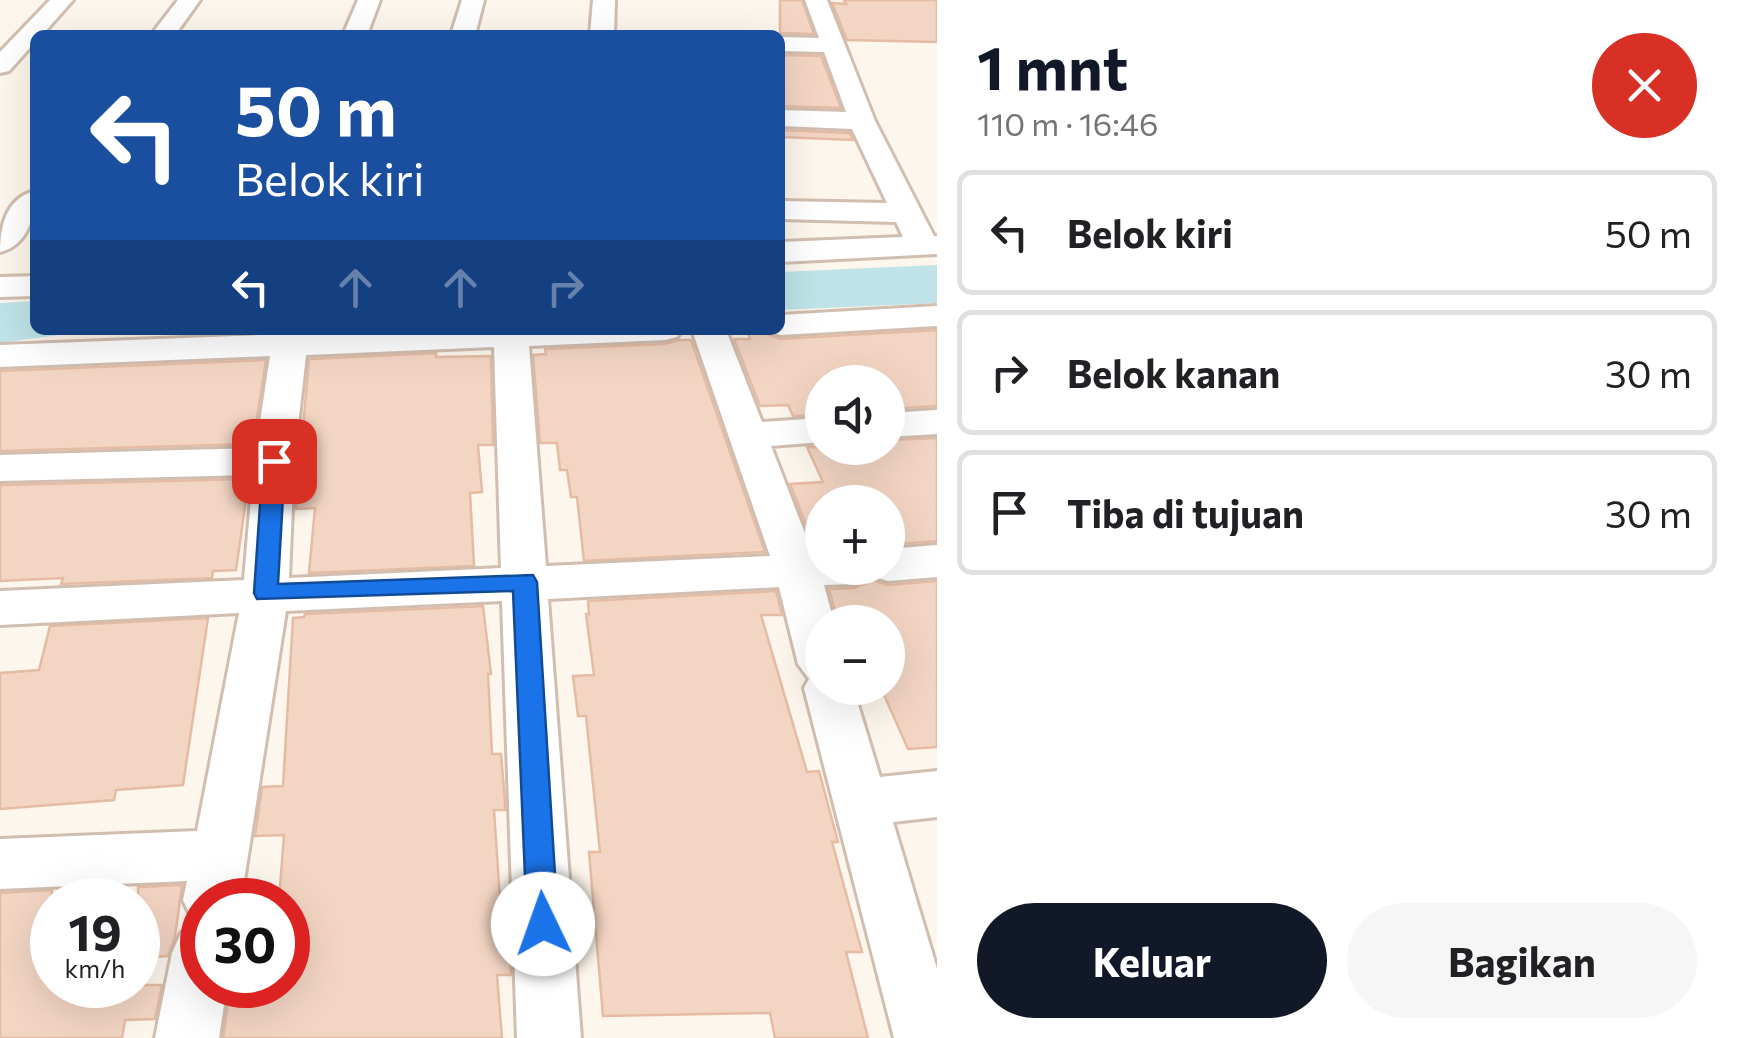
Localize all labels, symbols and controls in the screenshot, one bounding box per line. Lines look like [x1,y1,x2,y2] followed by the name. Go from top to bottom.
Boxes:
[977,29,1128,102] text: 1 mnt
[1592,33,1697,138] button: close
[235,65,397,150] text: 50 m
[70,70,200,200] icon: left
[977,103,1158,143] text: 110 m · 16:46
[235,150,425,205] text: Belok kiri
[982,205,1037,260] icon: left
[1067,209,1233,256] text: Belok kiri
[1605,209,1692,256] text: 50 m
[223,260,278,315] icon: left
[328,260,383,315] icon: ahead
[433,260,488,315] icon: ahead
[538,260,593,315] icon: right
[982,345,1037,400] icon: right
[1067,349,1280,396] text: Belok kanan
[1605,349,1692,396] text: 30 m
[805,365,905,705] map controls
[805,365,905,465] button: sound
[232,419,317,504] pin
[247,434,302,489] icon: arrive
[805,485,905,585] button: +
[982,485,1037,540] icon: arrive
[1067,489,1304,536] text: Tiba di tujuan
[1605,489,1692,536] text: 30 m
[805,605,905,705] button: −
[491,872,595,976] position arrow
[180,878,310,1008] speed limit sign: 30
[68,900,122,961] text: 19
[977,903,1327,1018] button: Keluar
[1347,903,1697,1018] button: Bagikan
[65,953,125,983] text: km/h

